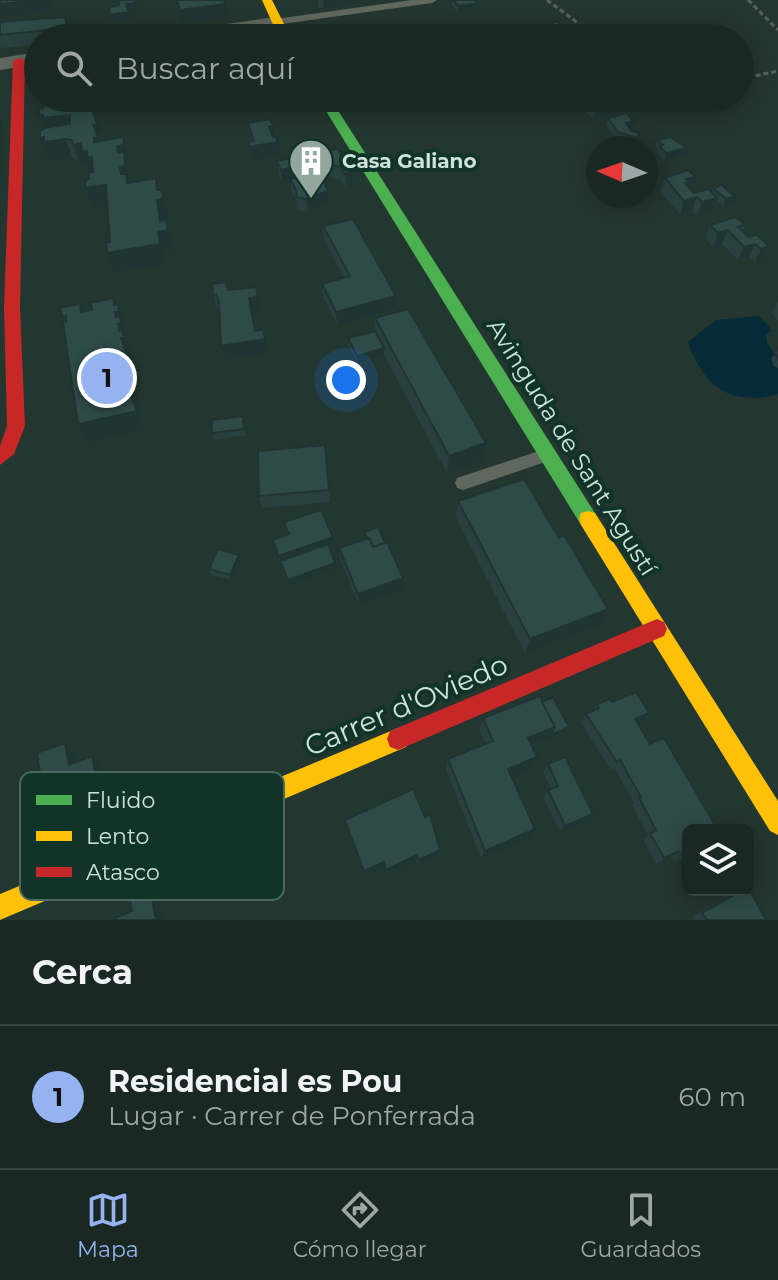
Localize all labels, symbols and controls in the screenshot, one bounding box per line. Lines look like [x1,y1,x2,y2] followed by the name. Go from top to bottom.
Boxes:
[24,24,754,112] search box
[52,46,96,90] icon: search
[116,50,294,87] text: Buscar aquí
[586,136,658,208] north arrow
[287,137,335,200] building icon: Casa Galiano
[342,149,477,173] place label: Casa Galiano
[481,313,664,582] street label: Avinguda de Sant Agustí
[81,348,133,408] pin: 1
[326,360,366,400] your location
[299,647,513,763] street label: Carrer d'Oviedo
[20,772,284,900] legend
[86,787,155,814] text: Fluido
[86,823,149,850] text: Lento
[682,824,754,896] map controls
[682,824,754,896] button: layers
[86,859,160,886] text: Atasco
[32,951,133,993] text: Cerca
[108,1063,402,1100] text: Residencial es Pou
[53,1081,63,1113] text: 1
[679,1081,746,1113] text: 60 m
[108,1100,476,1132] text: Lugar · Carrer de Ponferrada
[77,1188,139,1263] tab: Mapa
[293,1188,426,1263] tab: Cómo llegar
[580,1188,701,1263] tab: Guardados

